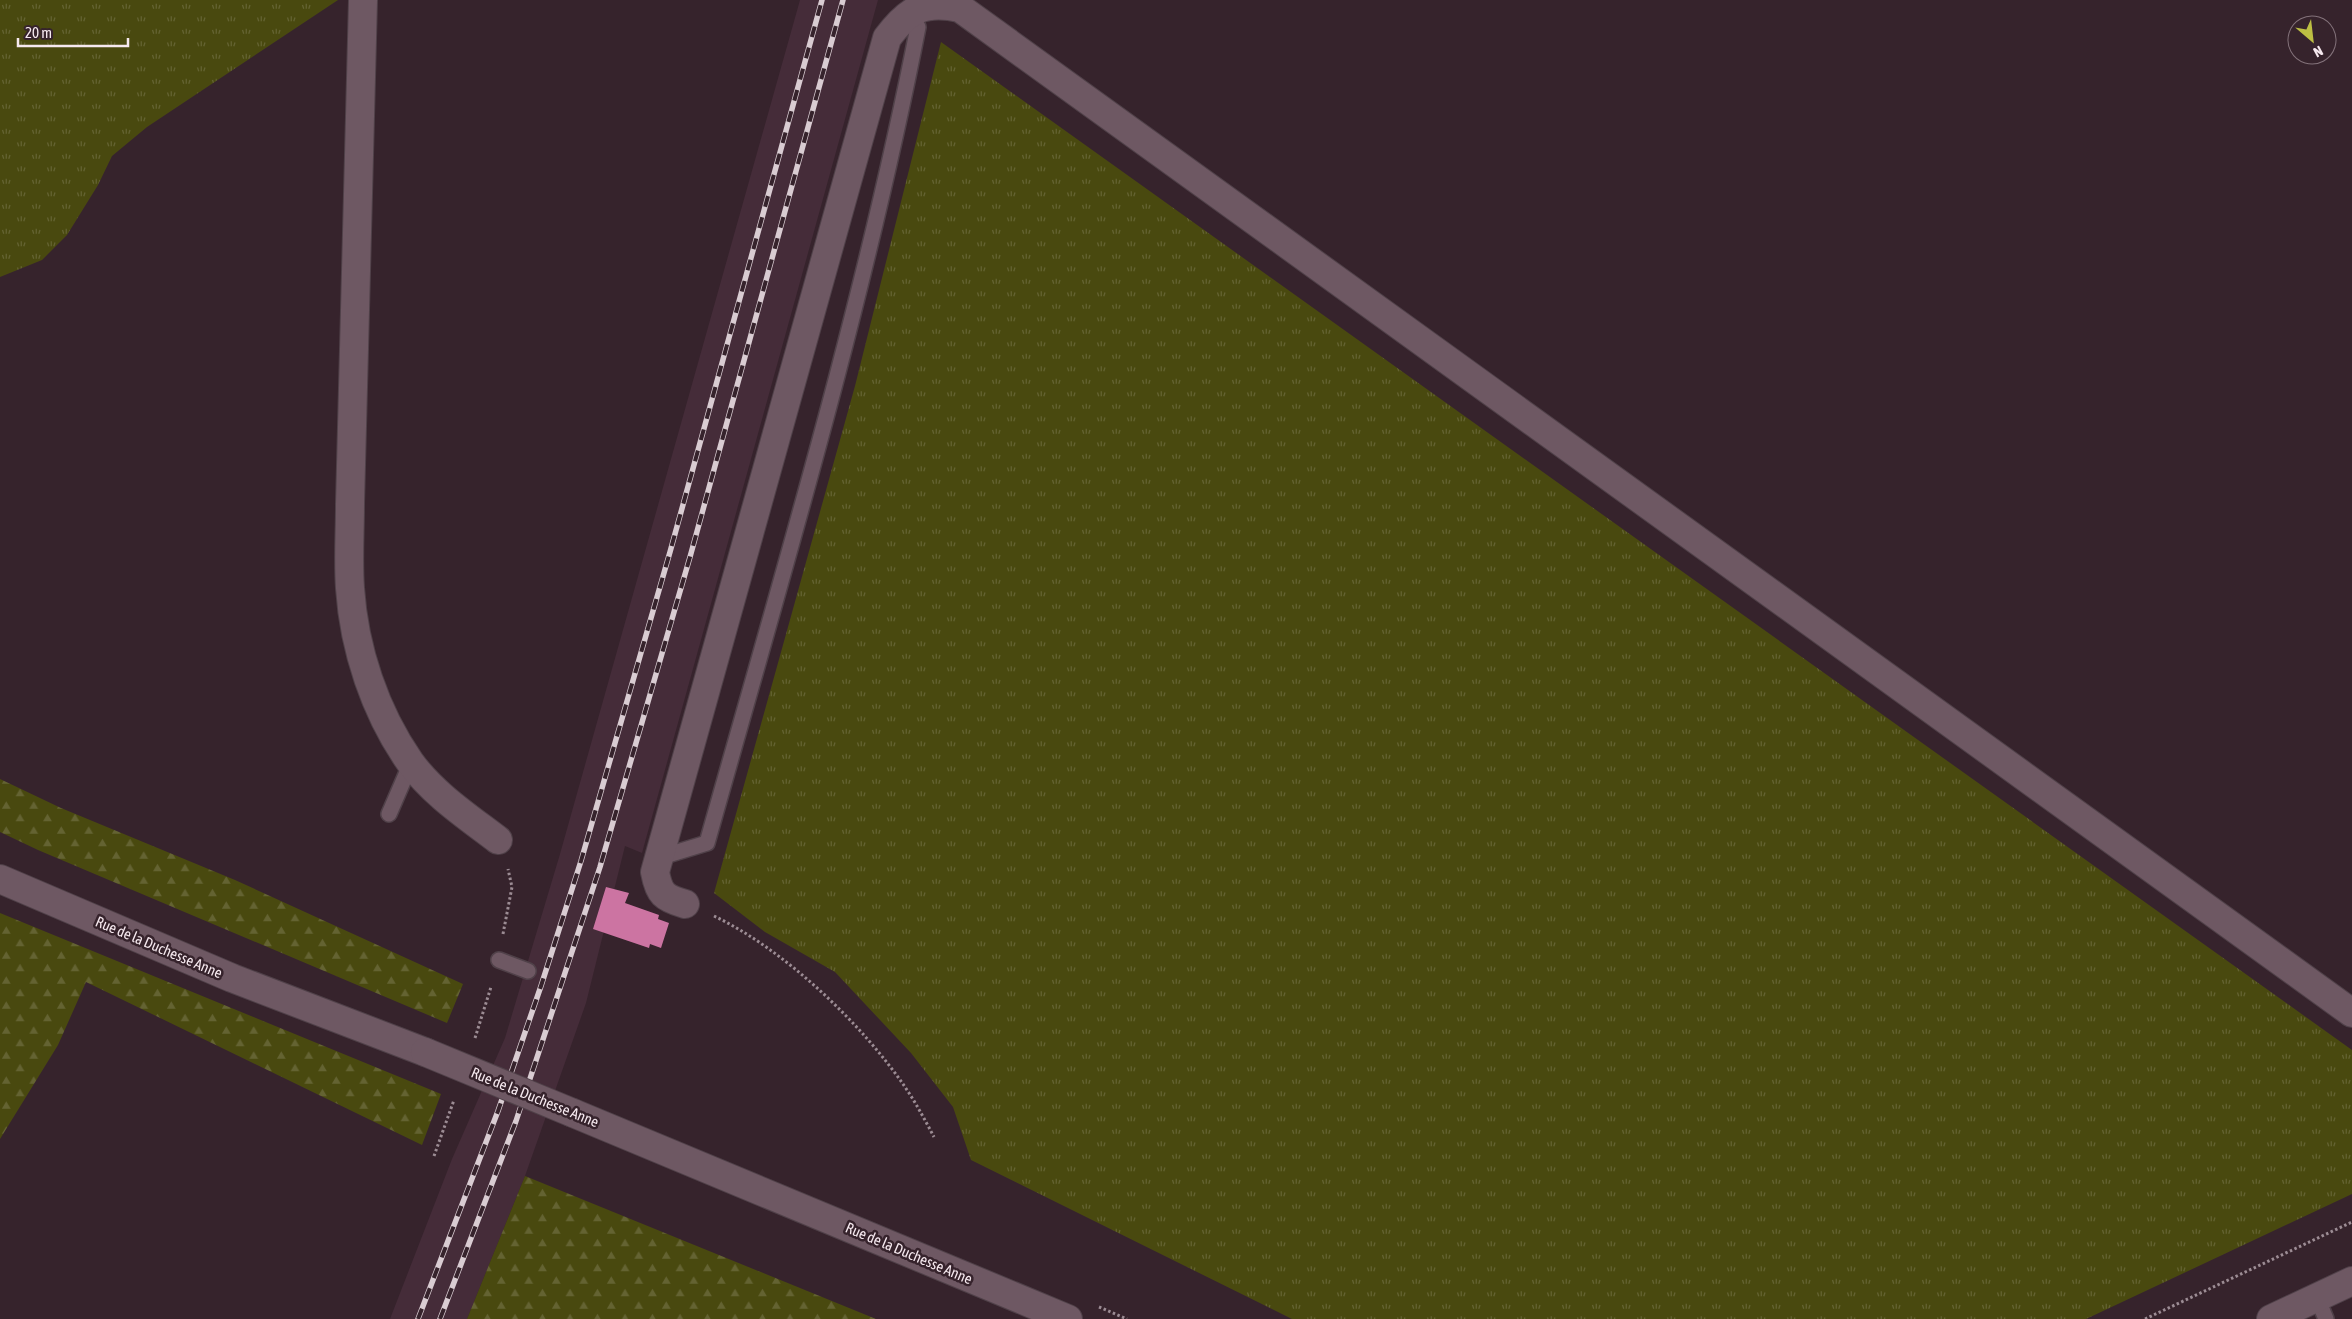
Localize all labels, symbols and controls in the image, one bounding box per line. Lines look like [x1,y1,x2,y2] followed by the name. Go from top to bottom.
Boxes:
[18,15,128,47] scale bar
[2287,15,2337,65] north arrow
[25,24,52,41] text: 20 m
[2311,42,2326,60] text: N
[93,913,225,981] street label: Rue de la Duchesse Anne
[469,1064,601,1130] street label: Rue de la Duchesse Anne
[843,1219,975,1287] street label: Rue de la Duchesse Anne

